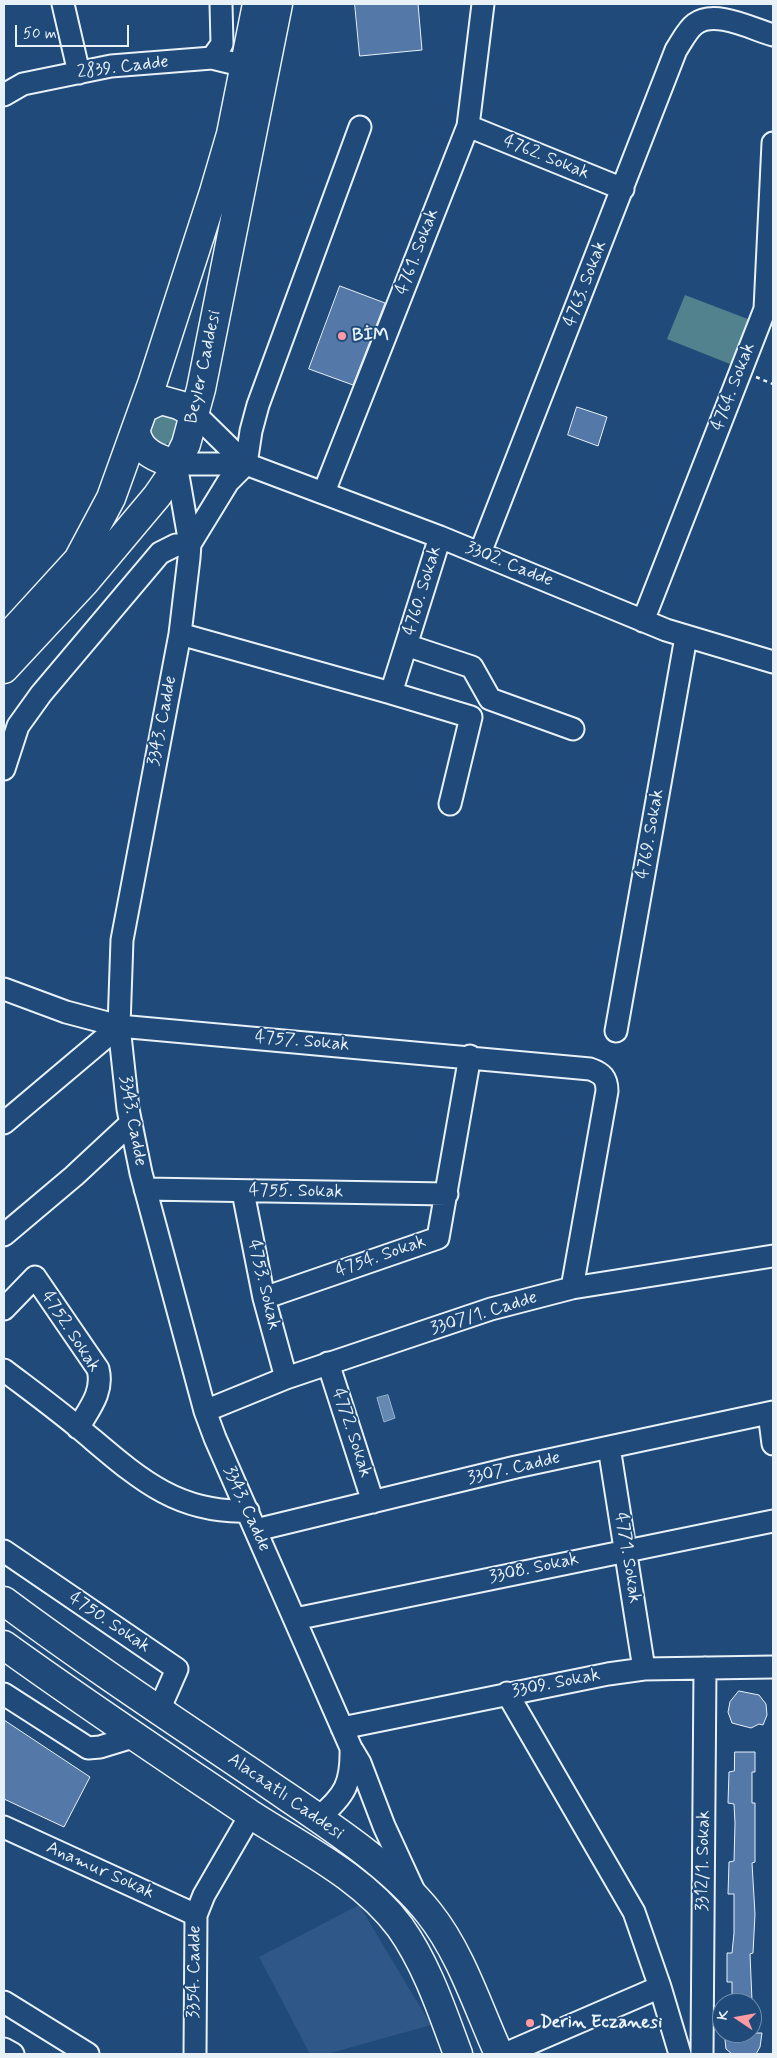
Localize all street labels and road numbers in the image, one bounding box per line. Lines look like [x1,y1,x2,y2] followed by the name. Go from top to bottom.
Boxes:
[76,52,170,84] street label: 2839. Cadde
[500,131,592,185] street label: 4762. Sokak
[392,206,444,298] street label: 4761. Sokak
[560,238,612,330] street label: 4763. Sokak
[181,308,227,426] street label: Beyler Caddesi
[707,340,761,434] street label: 4764. Sokak
[462,538,556,592] street label: 3302. Cadde
[399,544,447,638] street label: 4760. Sokak
[144,674,182,768] street label: 3343. Cadde
[632,787,670,881] street label: 4769. Sokak
[254,1027,350,1057] street label: 4757. Sokak
[113,1074,151,1168] street label: 3343. Cadde
[249,1180,343,1204] street label: 4755. Sokak
[333,1231,429,1283] street label: 4754. Sokak
[242,1238,284,1332] street label: 4753. Sokak
[36,1287,104,1377] street label: 4752. Sokak
[428,1288,540,1340] street label: 3307/1. Cadde
[326,1386,376,1480] street label: 4772. Sokak
[465,1448,563,1490] street label: 3307. Cadde
[217,1463,275,1555] street label: 3343. Cadde
[609,1511,645,1605] street label: 4771. Sokak
[487,1549,581,1589] street label: 3308. Sokak
[64,1588,154,1658] street label: 4750. Sokak
[510,1665,602,1703] street label: 3309. Sokak
[223,1749,347,1845] street label: Alacaatlı Caddesi
[692,1810,716,1912] street label: 3312/1. Sokak
[43,1838,157,1904] street label: Anamur Sokak
[183,1925,207,2019] street label: 3354. Cadde

